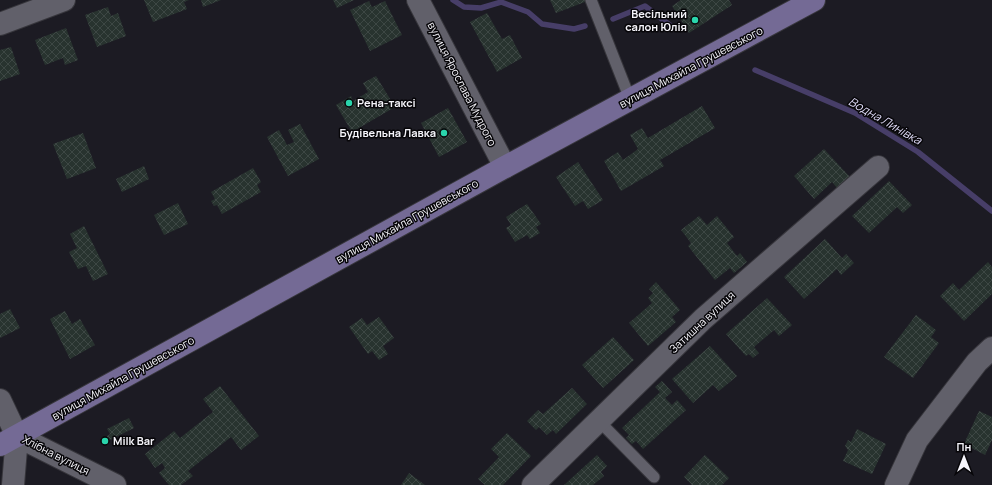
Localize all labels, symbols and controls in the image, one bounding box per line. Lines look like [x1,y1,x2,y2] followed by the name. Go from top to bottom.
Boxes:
[625,6,687,34] place label: Весільний салон Юлія
[690,15,700,25] marker: Весільний салон Юлія
[425,19,501,149] street label: вулиця Ярослава Мудрого
[616,22,766,111] street label: вулиця Михайла Грушевського
[846,93,926,149] water label: Водна Линівка
[357,95,416,110] place label: Рена-таксі
[344,98,354,108] marker: Рена-таксі
[339,125,436,140] place label: Будівельна Лавка
[439,128,449,138] marker: Будівельна Лавка
[333,175,481,266] street label: вулиця Михайла Грушевського
[666,287,738,356] street label: Затишна вулиця
[49,332,197,423] street label: вулиця Михайла Грушевського
[20,431,92,478] street label: Хлібна вулиця
[113,433,155,448] place label: Milk Bar
[100,436,110,446] marker: Milk Bar
[944,437,984,477] north arrow
[957,439,972,454] text: Пн

